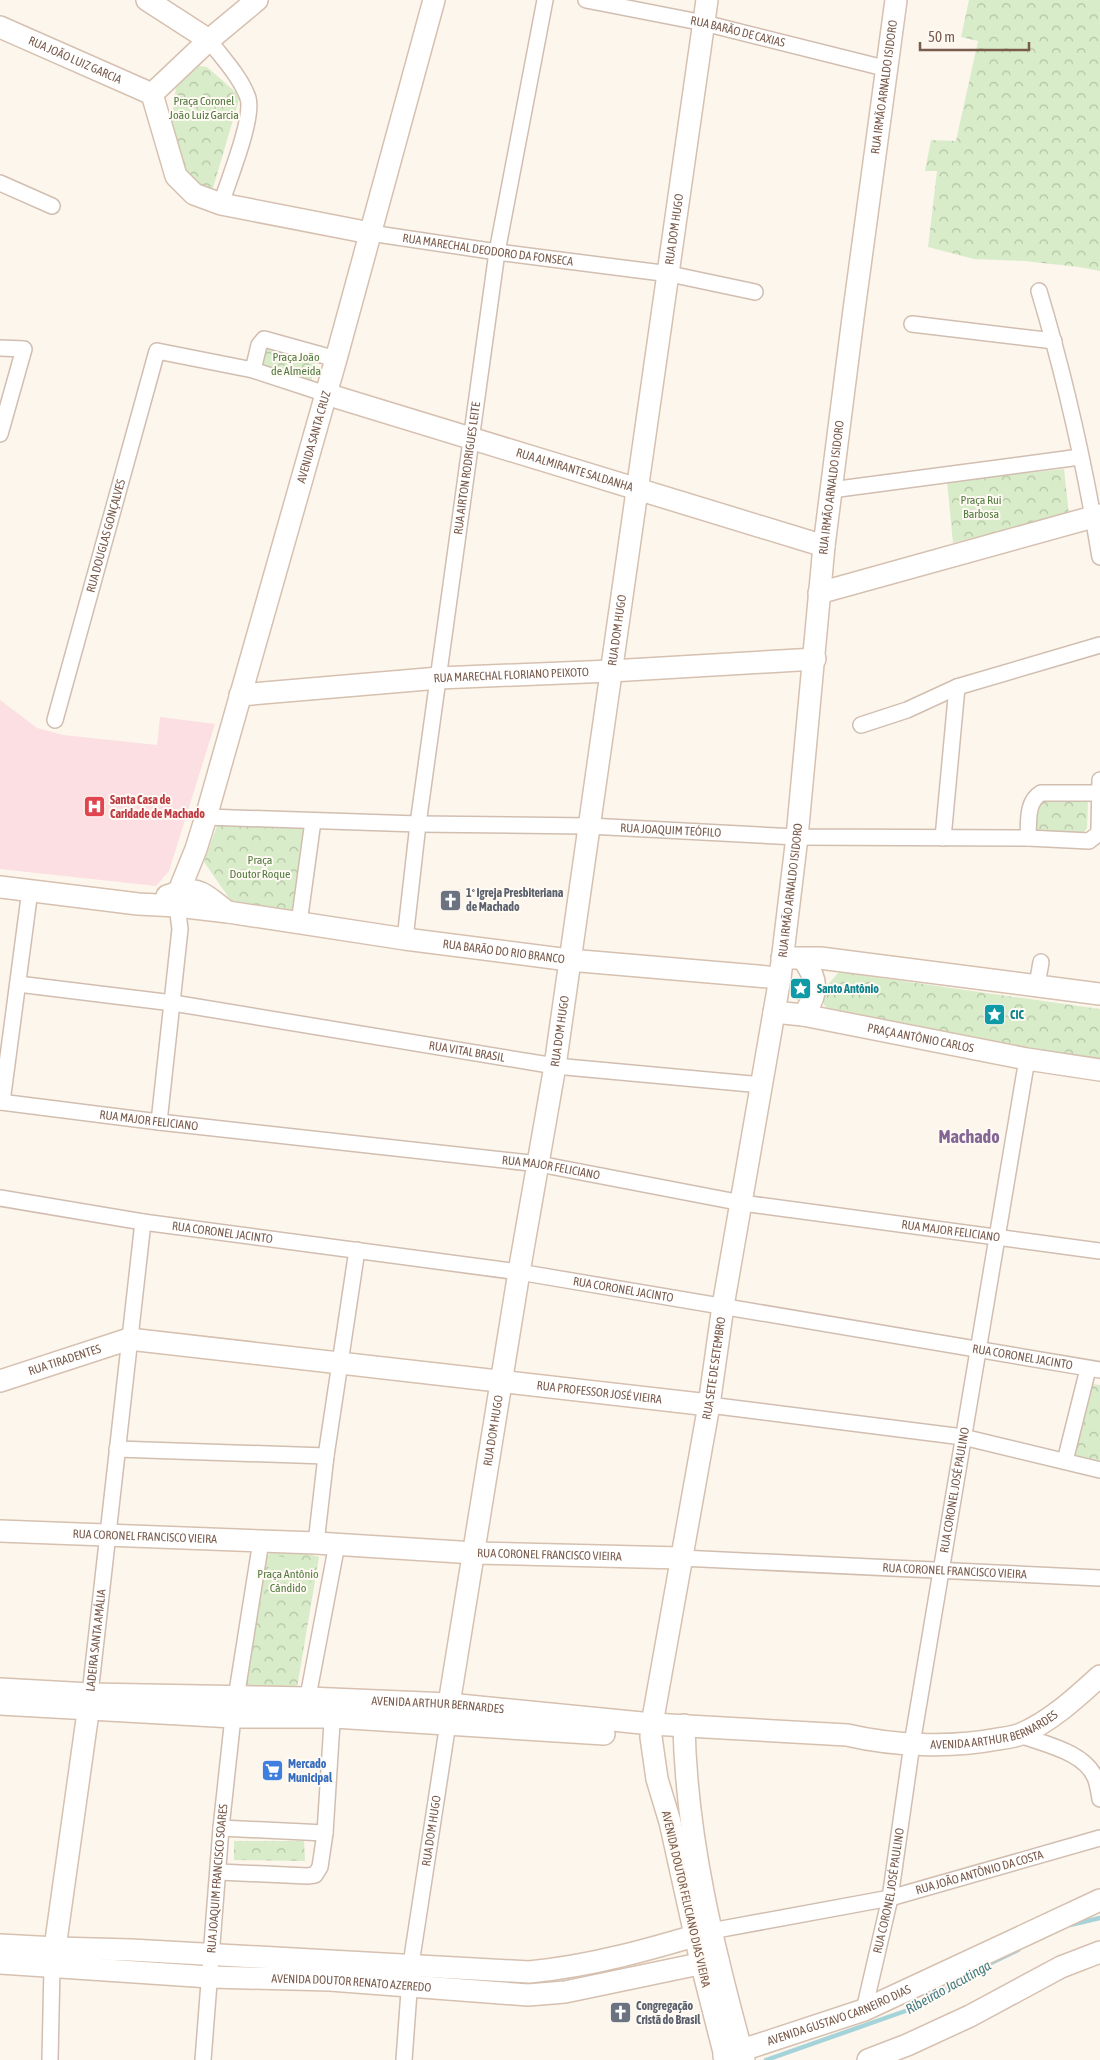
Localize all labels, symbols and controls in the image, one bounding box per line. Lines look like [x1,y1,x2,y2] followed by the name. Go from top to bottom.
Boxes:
[689,13,787,50] street label: RUA BARÃO DE CAXIAS
[868,19,900,155] street label: RUA IRMÃO ARNALDO ISIDORO
[920,20,1029,52] scale bar
[928,28,955,45] text: 50 m
[26,33,124,87] street label: RUA JOÃO LUIZ GARCIA
[169,94,239,122] park label: Praça Coronel João Luiz Garcia
[662,193,686,266] street label: RUA DOM HUGO
[401,231,574,269] street label: RUA MARECHAL DEODORO DA FONSECA
[271,350,321,378] park label: Praça João de Almeida
[294,389,334,485] street label: AVENIDA SANTA CRUZ
[451,401,483,535] street label: RUA AIRTON RODRIGUES LEITE
[816,420,847,555] street label: RUA IRMÃO ARNALDO ISIDORO
[514,445,635,494] street label: RUA ALMIRANTE SALDANHA
[84,478,128,594] street label: RUA DOUGLAS GONÇALVES
[961,493,1001,521] park label: Praça Rui Barbosa
[605,594,629,667] street label: RUA DOM HUGO
[433,665,589,685] street label: RUA MARECHAL FLORIANO PEIXOTO
[110,793,205,821] place label: Santa Casa de Caridade de Machado
[82,795,106,819] hospital icon: Santa Casa de Caridade de Machado
[620,821,722,840] street label: RUA JOAQUIM TEÓFILO
[776,823,805,958] street label: RUA IRMÃO ARNALDO ISIDORO
[230,853,290,881] park label: Praça Doutor Roque
[466,886,564,914] place label: 1º Igreja Presbiteriana de Machado
[438,888,462,912] church icon: 1º Igreja Presbiteriana de Machado
[442,937,566,966] street label: RUA BARÃO DO RIO BRANCO
[789,977,813,1001] place icon: Santo Antônio
[817,982,879,996] place label: Santo Antônio
[548,995,572,1068] street label: RUA DOM HUGO
[982,1003,1006,1027] place icon: CIC
[1010,1008,1024,1022] place label: CIC
[866,1021,975,1055] street label: PRAÇA ANTÔNIO CARLOS
[428,1038,506,1065] street label: RUA VITAL BRASIL
[99,1108,199,1133] street label: RUA MAJOR FELICIANO
[938,1126,1000,1147] district label: Machado
[501,1153,601,1183] street label: RUA MAJOR FELICIANO
[901,1217,1001,1245] street label: RUA MAJOR FELICIANO
[171,1219,274,1246] street label: RUA CORONEL JACINTO
[572,1274,674,1305] street label: RUA CORONEL JACINTO
[700,1316,728,1421] street label: RUA SETE DE SETEMBRO
[27,1342,103,1378] street label: RUA TIRADENTES
[971,1342,1074,1372] street label: RUA CORONEL JACINTO
[536,1378,663,1407] street label: RUA PROFESSOR JOSÉ VIEIRA
[481,1394,506,1467] street label: RUA DOM HUGO
[937,1426,972,1554] street label: RUA CORONEL JOSÉ PAULINO
[72,1527,217,1546] street label: RUA CORONEL FRANCISCO VIEIRA
[477,1546,622,1564] street label: RUA CORONEL FRANCISCO VIEIRA
[882,1561,1027,1582] street label: RUA CORONEL FRANCISCO VIEIRA
[257,1567,319,1595] park label: Praça Antônio Cândido
[83,1588,109,1692] street label: LADEIRA SANTA AMÁLIA
[371,1694,505,1716] street label: AVENIDA ARTHUR BERNARDES
[930,1708,1060,1752] street label: AVENIDA ARTHUR BERNARDES
[288,1757,333,1785] place label: Mercado Municipal
[260,1759,284,1783] supermarket icon: Mercado Municipal
[419,1794,444,1867] street label: RUA DOM HUGO
[204,1803,231,1954] street label: RUA JOAQUIM FRANCISCO SOARES
[659,1809,713,1989] street label: AVENIDA DOUTOR FELICIANO DIAS VIEIRA
[870,1827,907,1955] street label: RUA CORONEL JOSÉ PAULINO
[914,1848,1045,1897] street label: RUA JOÃO ANTÔNIO DA COSTA
[903,1957,994,2017] water label: Ribeirão Jacutinga
[271,1972,432,1995] street label: AVENIDA DOUTOR RENATO AZEREDO
[765,1982,913,2048] street label: AVENIDA GUSTAVO CARNEIRO DIAS
[636,1999,701,2027] place label: Congregação Cristã do Brasil
[608,2001,632,2025] church icon: Congregação Cristã do Brasil

